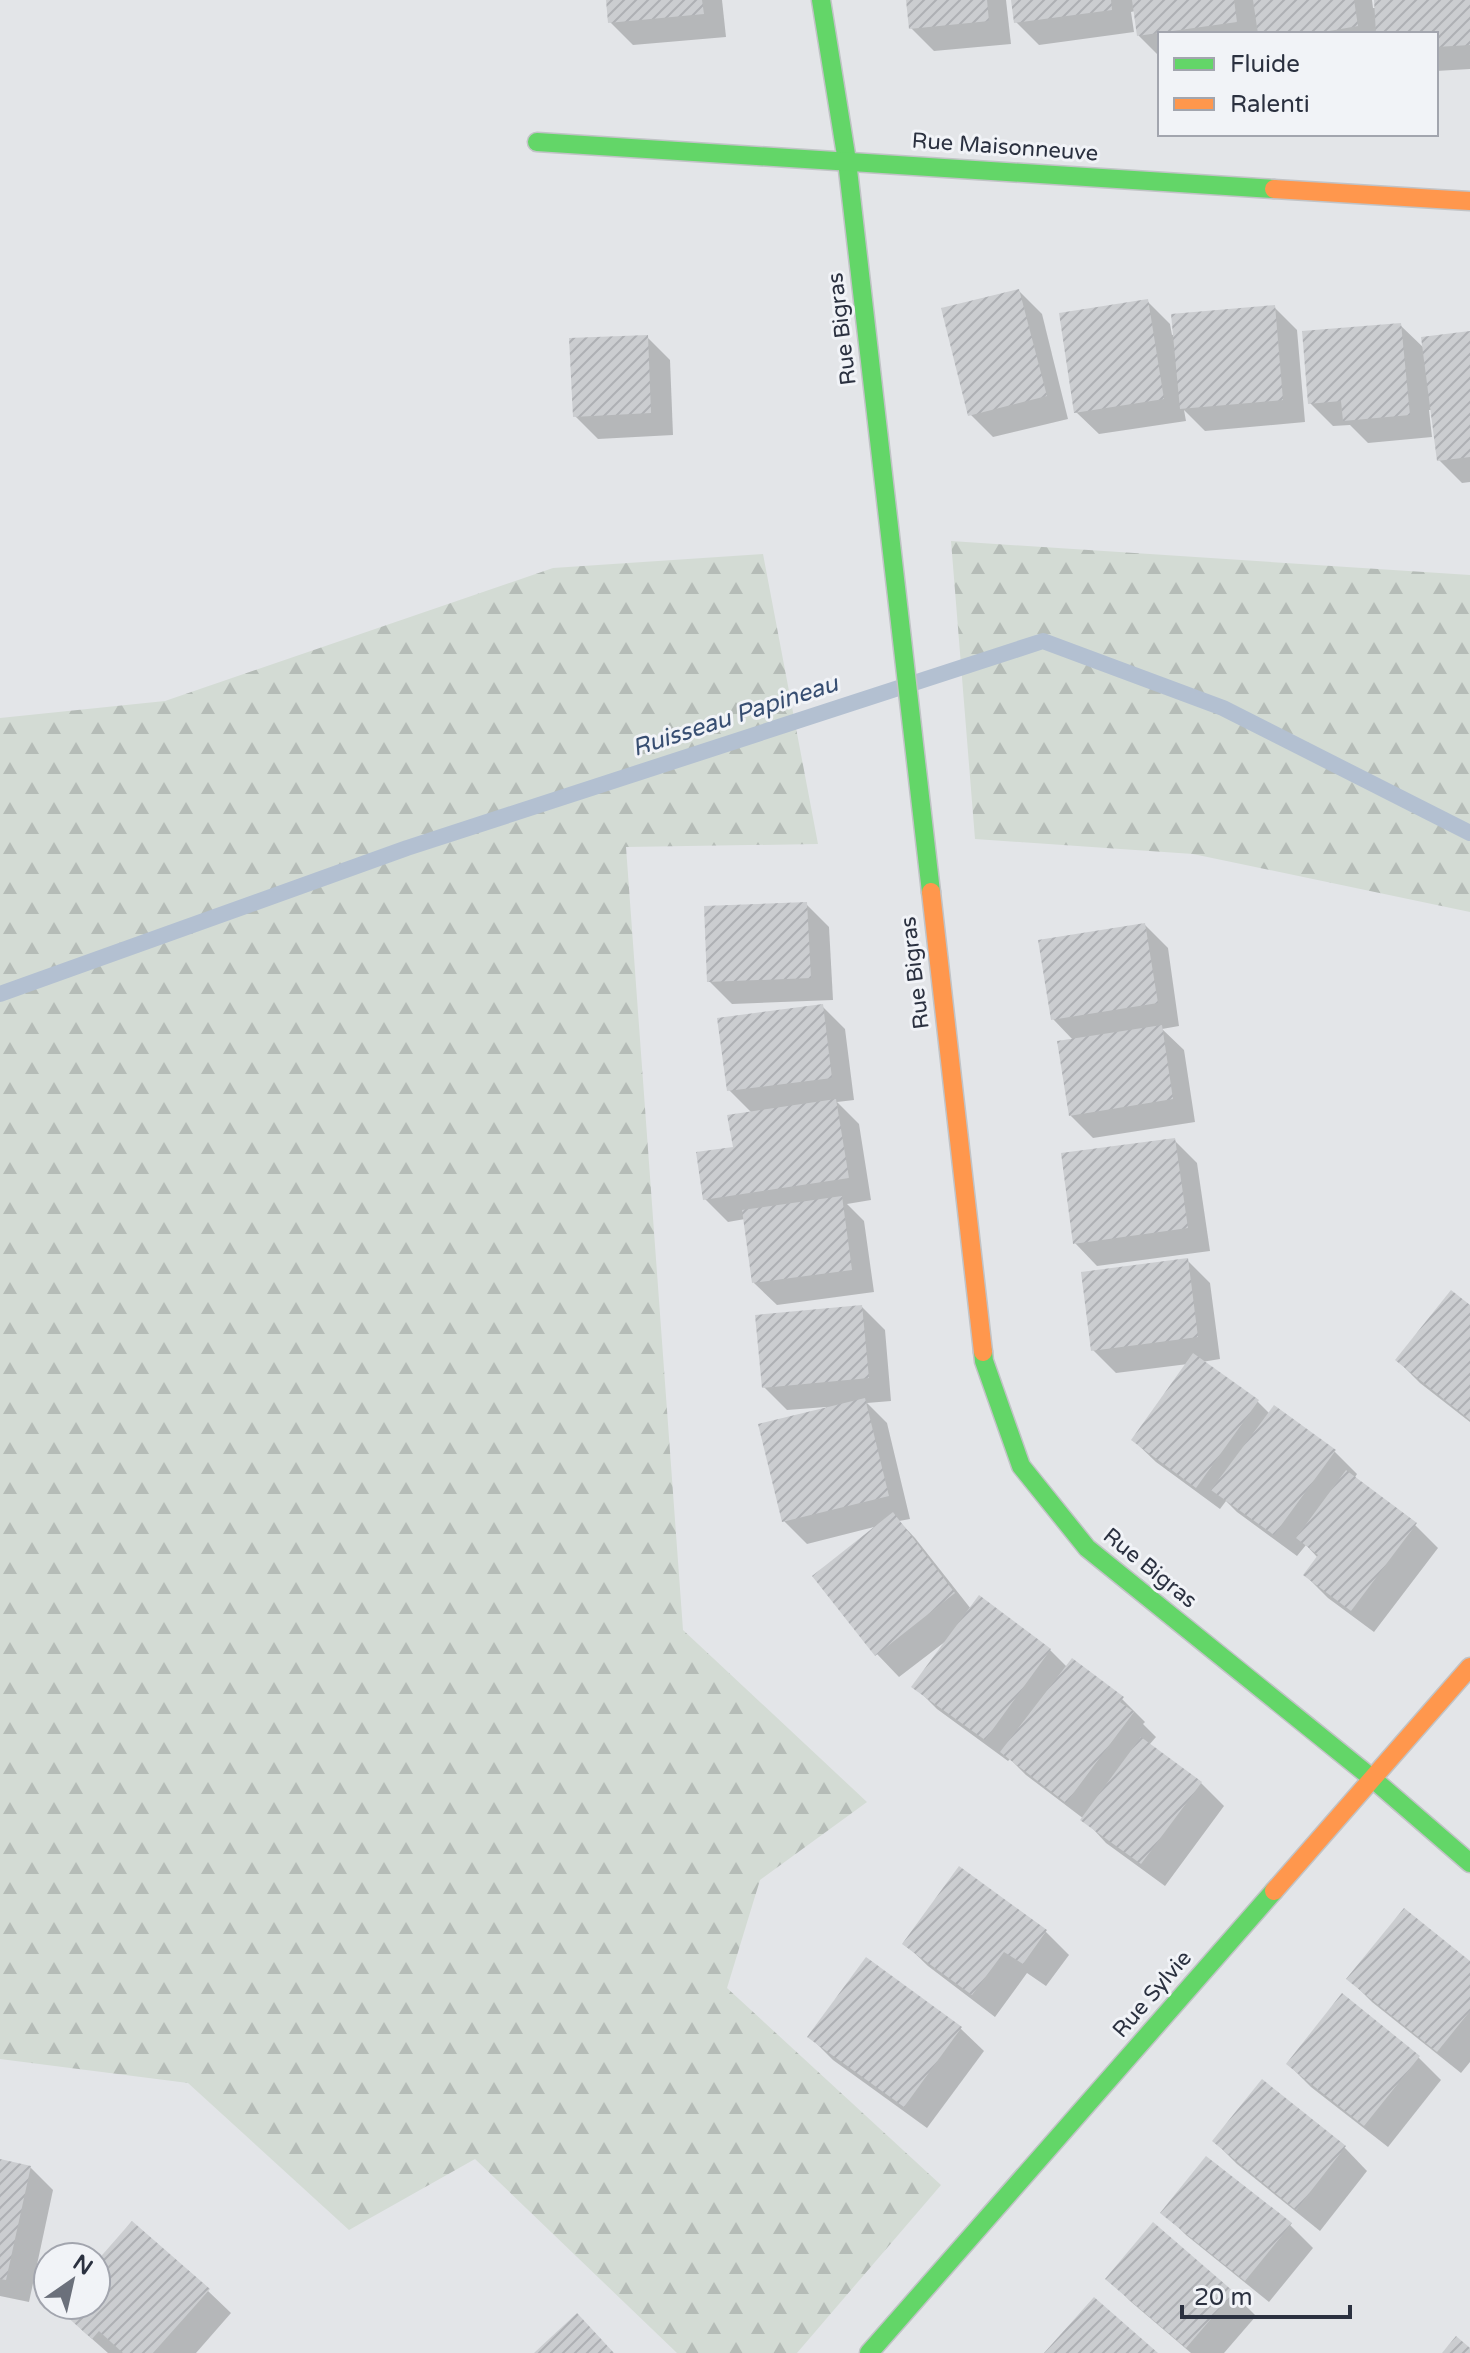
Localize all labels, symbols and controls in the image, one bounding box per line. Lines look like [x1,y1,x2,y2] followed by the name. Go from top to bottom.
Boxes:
[1158,32,1438,136] legend
[1230,50,1300,79] text: Fluide
[1230,90,1310,119] text: Ralenti
[911,128,1099,166] street label: Rue Maisonneuve
[822,271,862,387] street label: Rue Bigras
[628,669,843,763] water label: Ruisseau Papineau
[895,915,935,1031] street label: Rue Bigras
[1098,1522,1202,1614] street label: Rue Bigras
[1107,1945,1197,2043] street label: Rue Sylvie
[32,2241,112,2321] north arrow
[68,2250,97,2281] text: N
[1182,2269,1350,2319] scale bar
[1194,2283,1252,2312] text: 20 m

